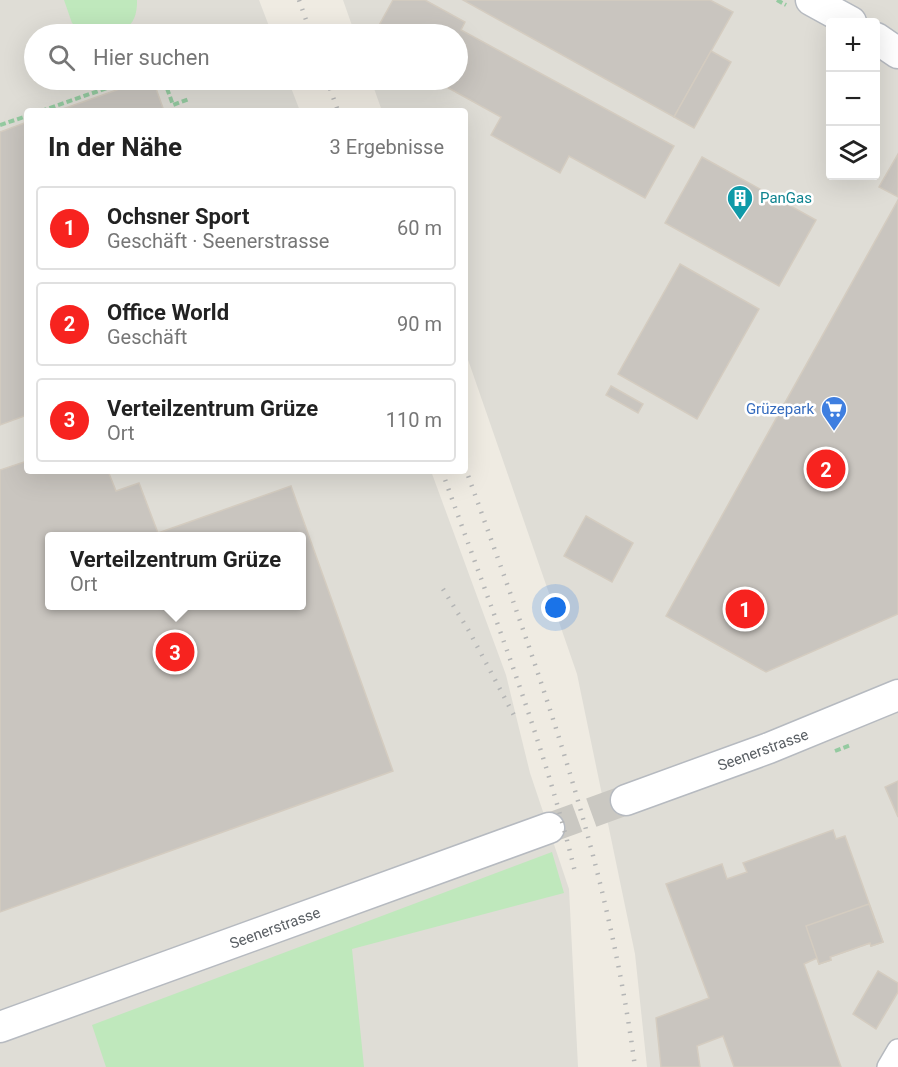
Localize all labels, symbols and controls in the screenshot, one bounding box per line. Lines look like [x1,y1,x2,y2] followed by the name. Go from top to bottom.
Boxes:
[826,18,880,180] map controls
[826,18,880,72] button: +
[24,24,468,90] search box
[45,41,78,74] icon: search
[93,45,210,70] text: Hier suchen
[826,72,880,126] button: −
[826,126,880,180] button: layers
[48,132,182,162] text: In der Nähe
[330,135,444,159] text: 3 Ergebnisse
[725,183,755,221] building icon: PanGas
[760,189,812,207] place label: PanGas
[107,204,249,229] text: Ochsner Sport
[64,216,75,240] text: 1
[397,216,442,240] text: 60 m
[107,229,329,253] text: Geschäft · Seenerstrasse
[107,300,229,325] text: Office World
[64,312,75,336] text: 2
[397,312,442,336] text: 90 m
[107,325,187,349] text: Geschäft
[819,394,849,432] supermarket icon: Grüzepark
[107,396,318,421] text: Verteilzentrum Grüze
[746,400,814,418] place label: Grüzepark
[64,408,75,432] text: 3
[386,408,442,432] text: 110 m
[107,421,135,445] text: Ort
[806,446,846,492] pin: 2
[45,532,306,610] popup
[70,547,281,572] text: Verteilzentrum Grüze
[70,572,97,596] text: Ort
[726,586,764,632] pin: 1
[541,593,570,622] your location
[156,630,195,674] pin: 3
[715,725,811,775] street label: Seenerstrasse
[227,903,323,953] street label: Seenerstrasse

